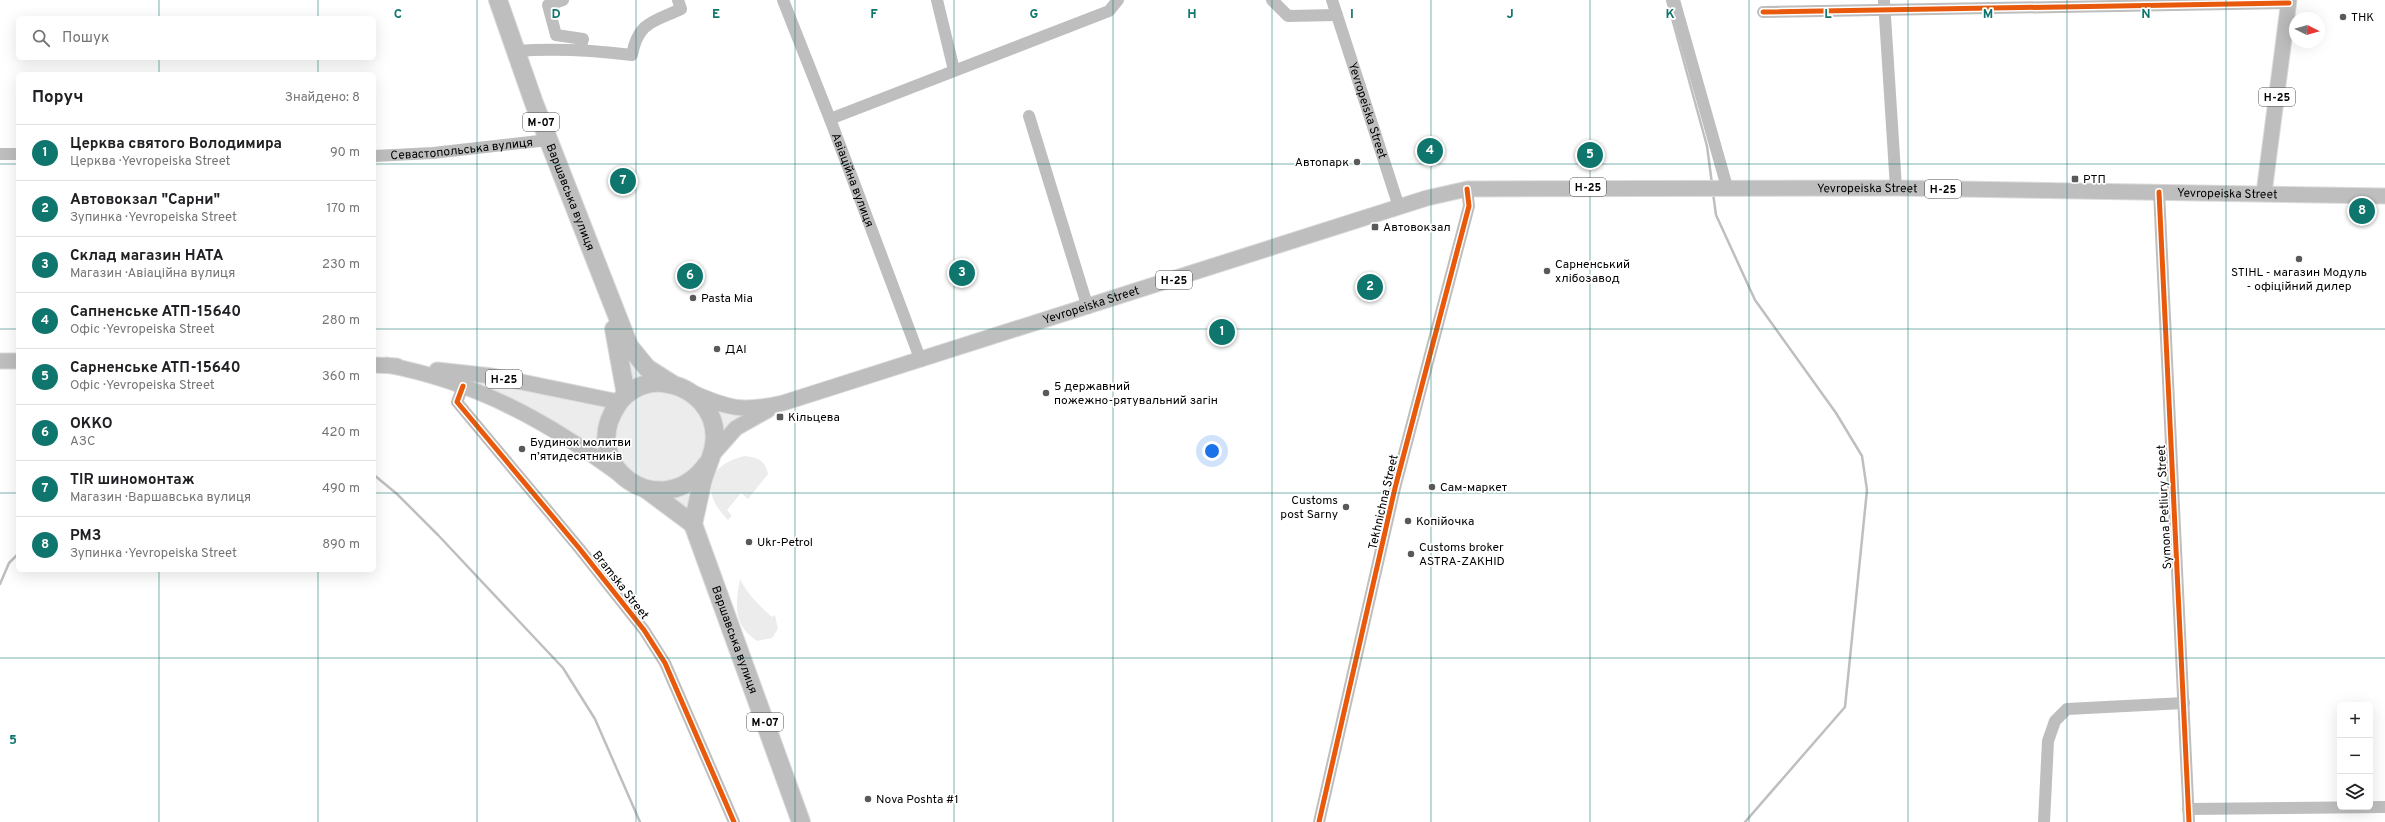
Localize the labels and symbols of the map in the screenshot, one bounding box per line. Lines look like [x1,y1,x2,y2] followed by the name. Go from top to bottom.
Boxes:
[394,7,402,23] text: C
[551,7,561,23] text: D
[712,7,720,23] text: E
[870,7,878,23] text: F
[1030,7,1039,23] text: G
[1187,7,1197,23] text: H
[1350,7,1354,23] text: I
[1506,7,1514,23] text: J
[1665,7,1675,23] text: K
[1824,7,1832,23] text: L
[1983,7,1993,23] text: M
[2141,7,2151,23] text: N
[2351,10,2374,26] place label: ТНК
[2289,12,2325,48] north arrow
[2338,12,2348,22] marker: ТНК
[1344,60,1390,161] street label: Yevropeiska Street
[2259,88,2295,106] road number: Н-25
[523,113,559,131] road number: М-07
[827,131,877,230] street label: Авіаційна вулиця
[390,135,534,164] street label: Севастопольська вулиця
[1417,136,1443,166] pin: 4
[1577,140,1603,170] pin: 5
[542,141,598,253] street label: Варшавська вулиця
[1295,155,1349,171] place label: Автопарк
[1352,157,1362,167] marker: Автопарк
[610,166,636,196] pin: 7
[2083,172,2106,188] place label: РТП
[2070,174,2080,184] marker: РТП
[1570,178,1606,196] road number: Н-25
[1925,180,1961,198] road number: Н-25
[1817,181,1918,197] street label: Yevropeiska Street
[2177,186,2278,203] street label: Yevropeiska Street
[2349,196,2375,226] pin: 8
[1383,220,1451,236] place label: Автовокзал
[1370,222,1380,232] marker: Автовокзал
[2294,254,2304,264] marker: STIHL - магазин Модуль - офіційний дилер
[1555,257,1630,287] place label: Сарненський хлібозавод
[949,258,975,288] pin: 3
[677,261,703,291] pin: 6
[2231,265,2367,295] place label: STIHL - магазин Модуль - офіційний дилер
[1542,266,1552,276] marker: Сарненський хлібозавод
[1156,271,1192,289] road number: Н-25
[1357,272,1383,302] pin: 2
[1041,283,1142,329] street label: Yevropeiska Street
[701,291,753,307] place label: Pasta Mia
[688,293,698,303] marker: Pasta Mia
[1209,317,1235,347] pin: 1
[725,342,747,358] place label: ДАІ
[712,344,722,354] marker: ДАІ
[486,370,522,388] road number: Н-25
[1054,379,1218,409] place label: 5 державний пожежно-рятувальний загін
[1041,388,1051,398] marker: 5 державний пожежно-рятувальний загін
[788,410,840,426] place label: Кільцева
[775,412,785,422] marker: Кільцева
[530,435,631,465] place label: Будинок молитви п’ятидесятників
[1202,441,1222,461] your location
[517,444,527,454] marker: Будинок молитви п’ятидесятників
[2154,444,2176,570] street label: Symona Petliury Street
[1365,453,1403,551] street label: Tekhnichna Street
[1440,480,1508,496] place label: Сам-маркет
[1427,482,1437,492] marker: Сам-маркет
[1280,493,1338,523] place label: Customs post Sarny
[1341,502,1351,512] marker: Customs post Sarny
[1416,514,1474,530] place label: Копійочка
[1403,516,1413,526] marker: Копійочка
[757,535,813,551] place label: Ukr-Petrol
[744,537,754,547] marker: Ukr-Petrol
[1419,540,1505,570] place label: Customs broker ASTRA-ZAKHID
[588,548,652,623] street label: Bramska Street
[1406,549,1416,559] marker: Customs broker ASTRA-ZAKHID
[707,584,761,696] street label: Варшавська вулиця
[747,713,783,731] road number: М-07
[9,733,17,749] text: 5
[876,792,959,808] place label: Nova Poshta #1
[863,794,873,804] marker: Nova Poshta #1

